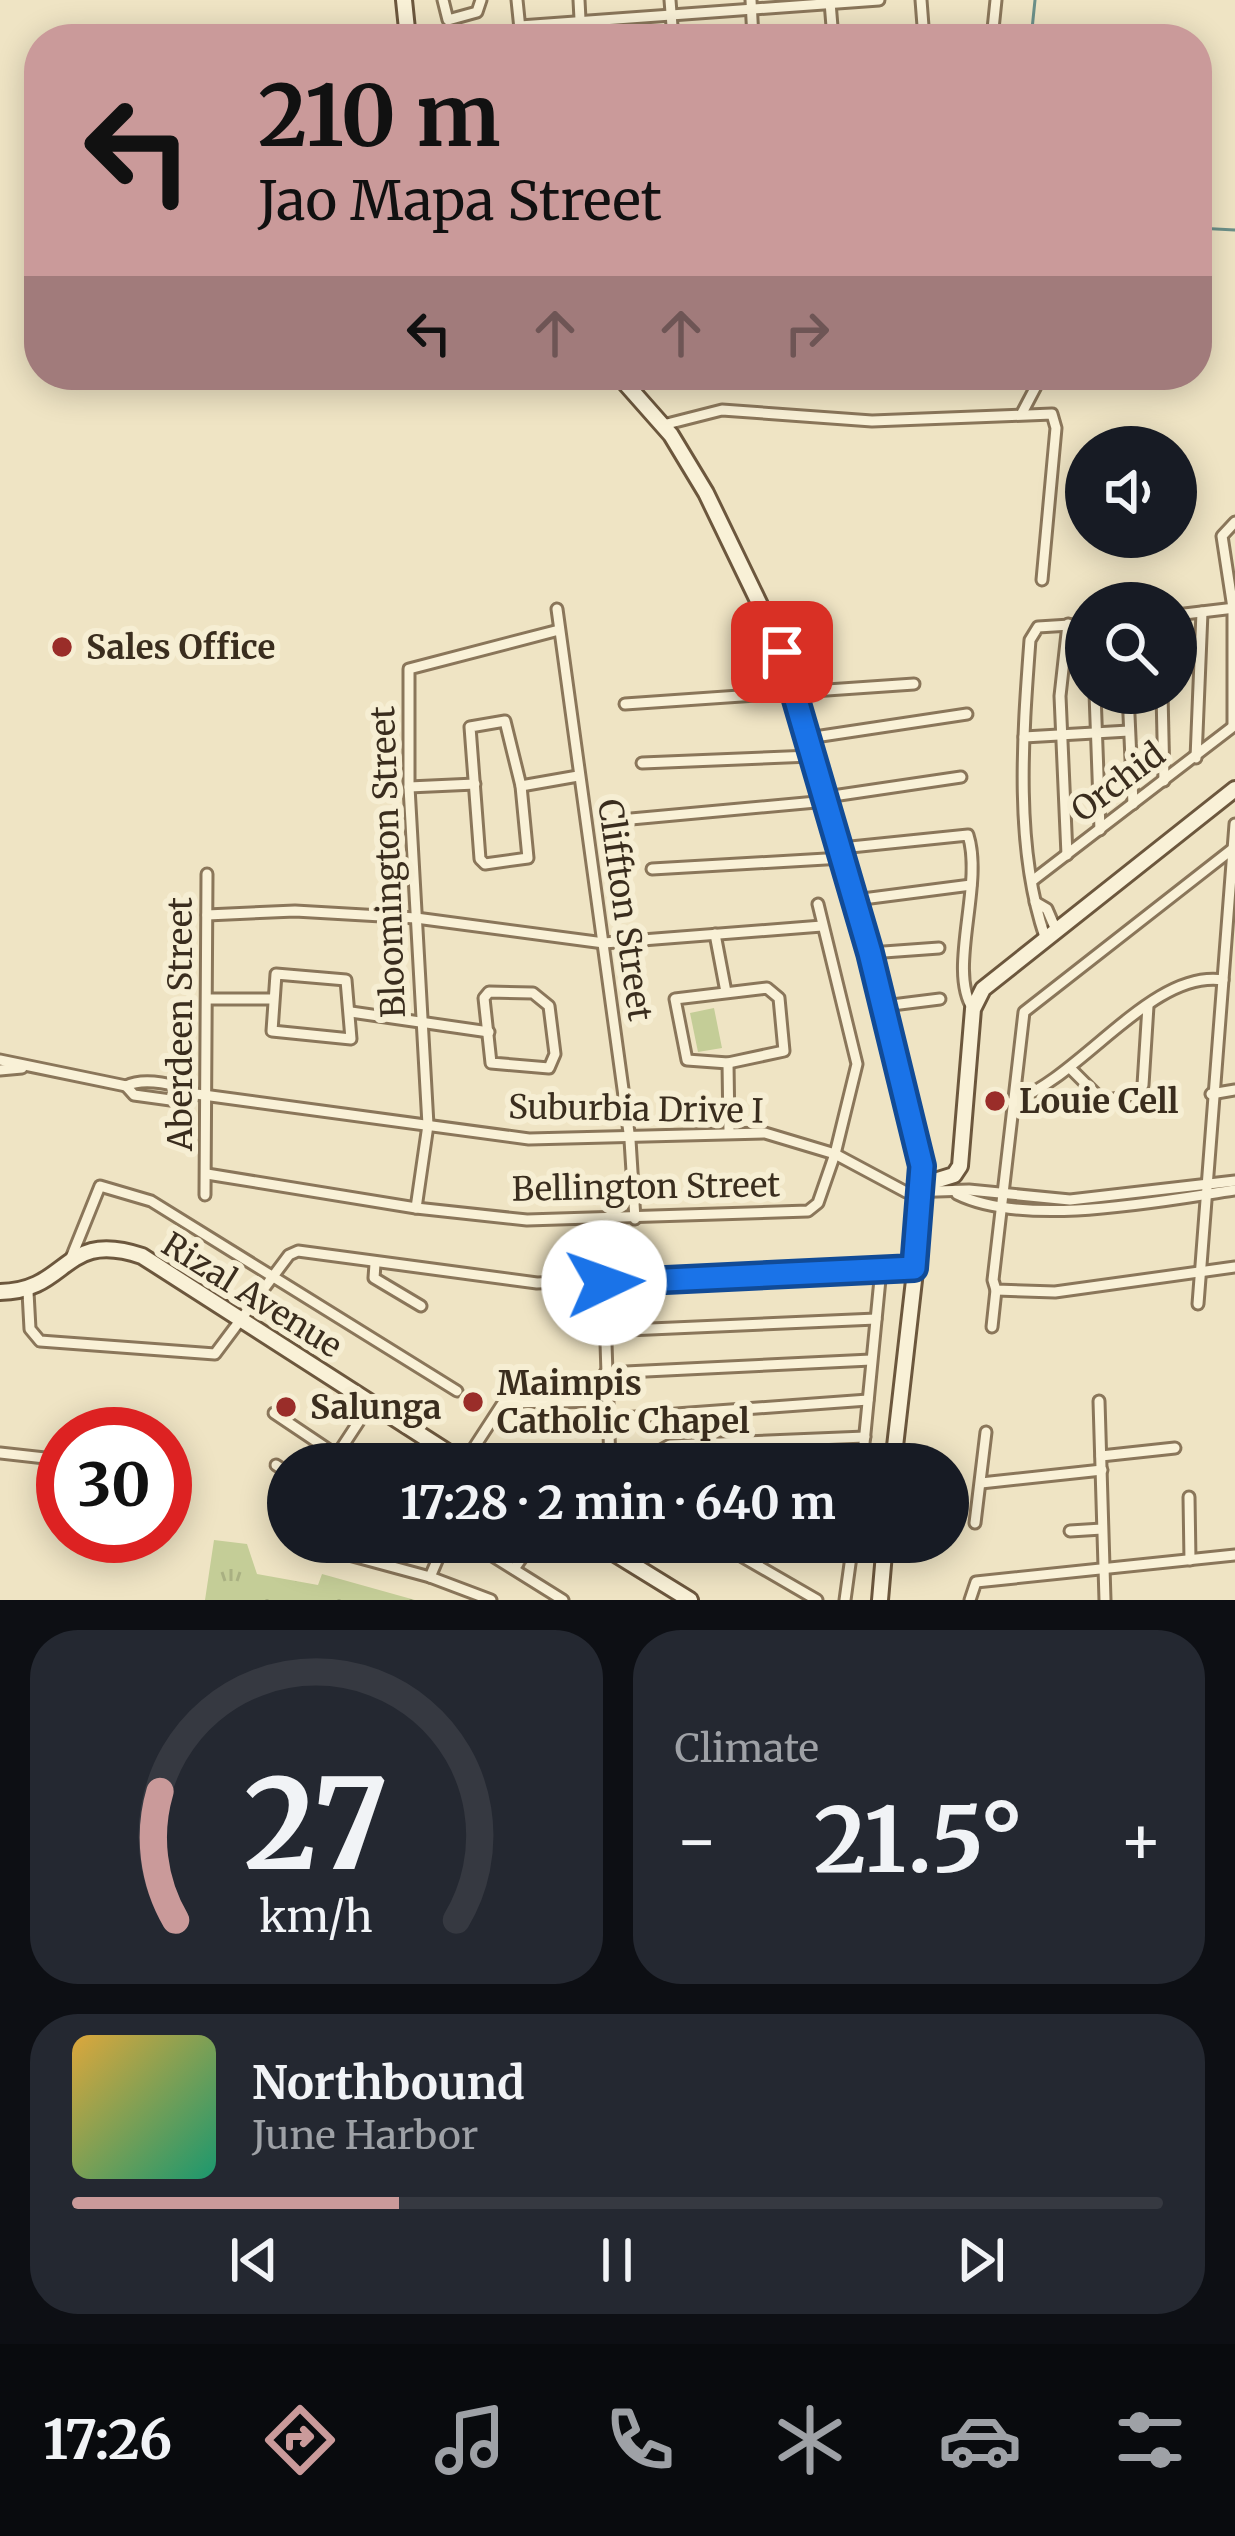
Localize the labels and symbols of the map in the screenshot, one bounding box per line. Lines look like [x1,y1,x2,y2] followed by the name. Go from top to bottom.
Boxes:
[731,601,833,703] pin
[86,627,275,668] place label: Sales Office
[49,634,75,660] marker: Sales Office
[362,705,414,1019] street label: Bloomington Street
[1063,734,1173,830] street label: Orchid
[589,796,661,1024] street label: Cliffton Street
[160,897,201,1152] street label: Aberdeen Street
[1019,1081,1179,1122] place label: Louie Cell
[508,1086,764,1132] street label: Suburbia Drive I
[982,1088,1008,1114] marker: Louie Cell
[511,1164,781,1210] street label: Bellington Street
[541,1220,667,1346] position arrow
[155,1224,349,1366] street label: Rizal Avenue
[497,1363,750,1442] place label: Maimpis Catholic Chapel
[310,1387,442,1428] place label: Salunga
[460,1389,486,1415] marker: Maimpis Catholic Chapel
[273,1394,299,1420] marker: Salunga
[36,1407,192,1563] speed limit sign: 30

